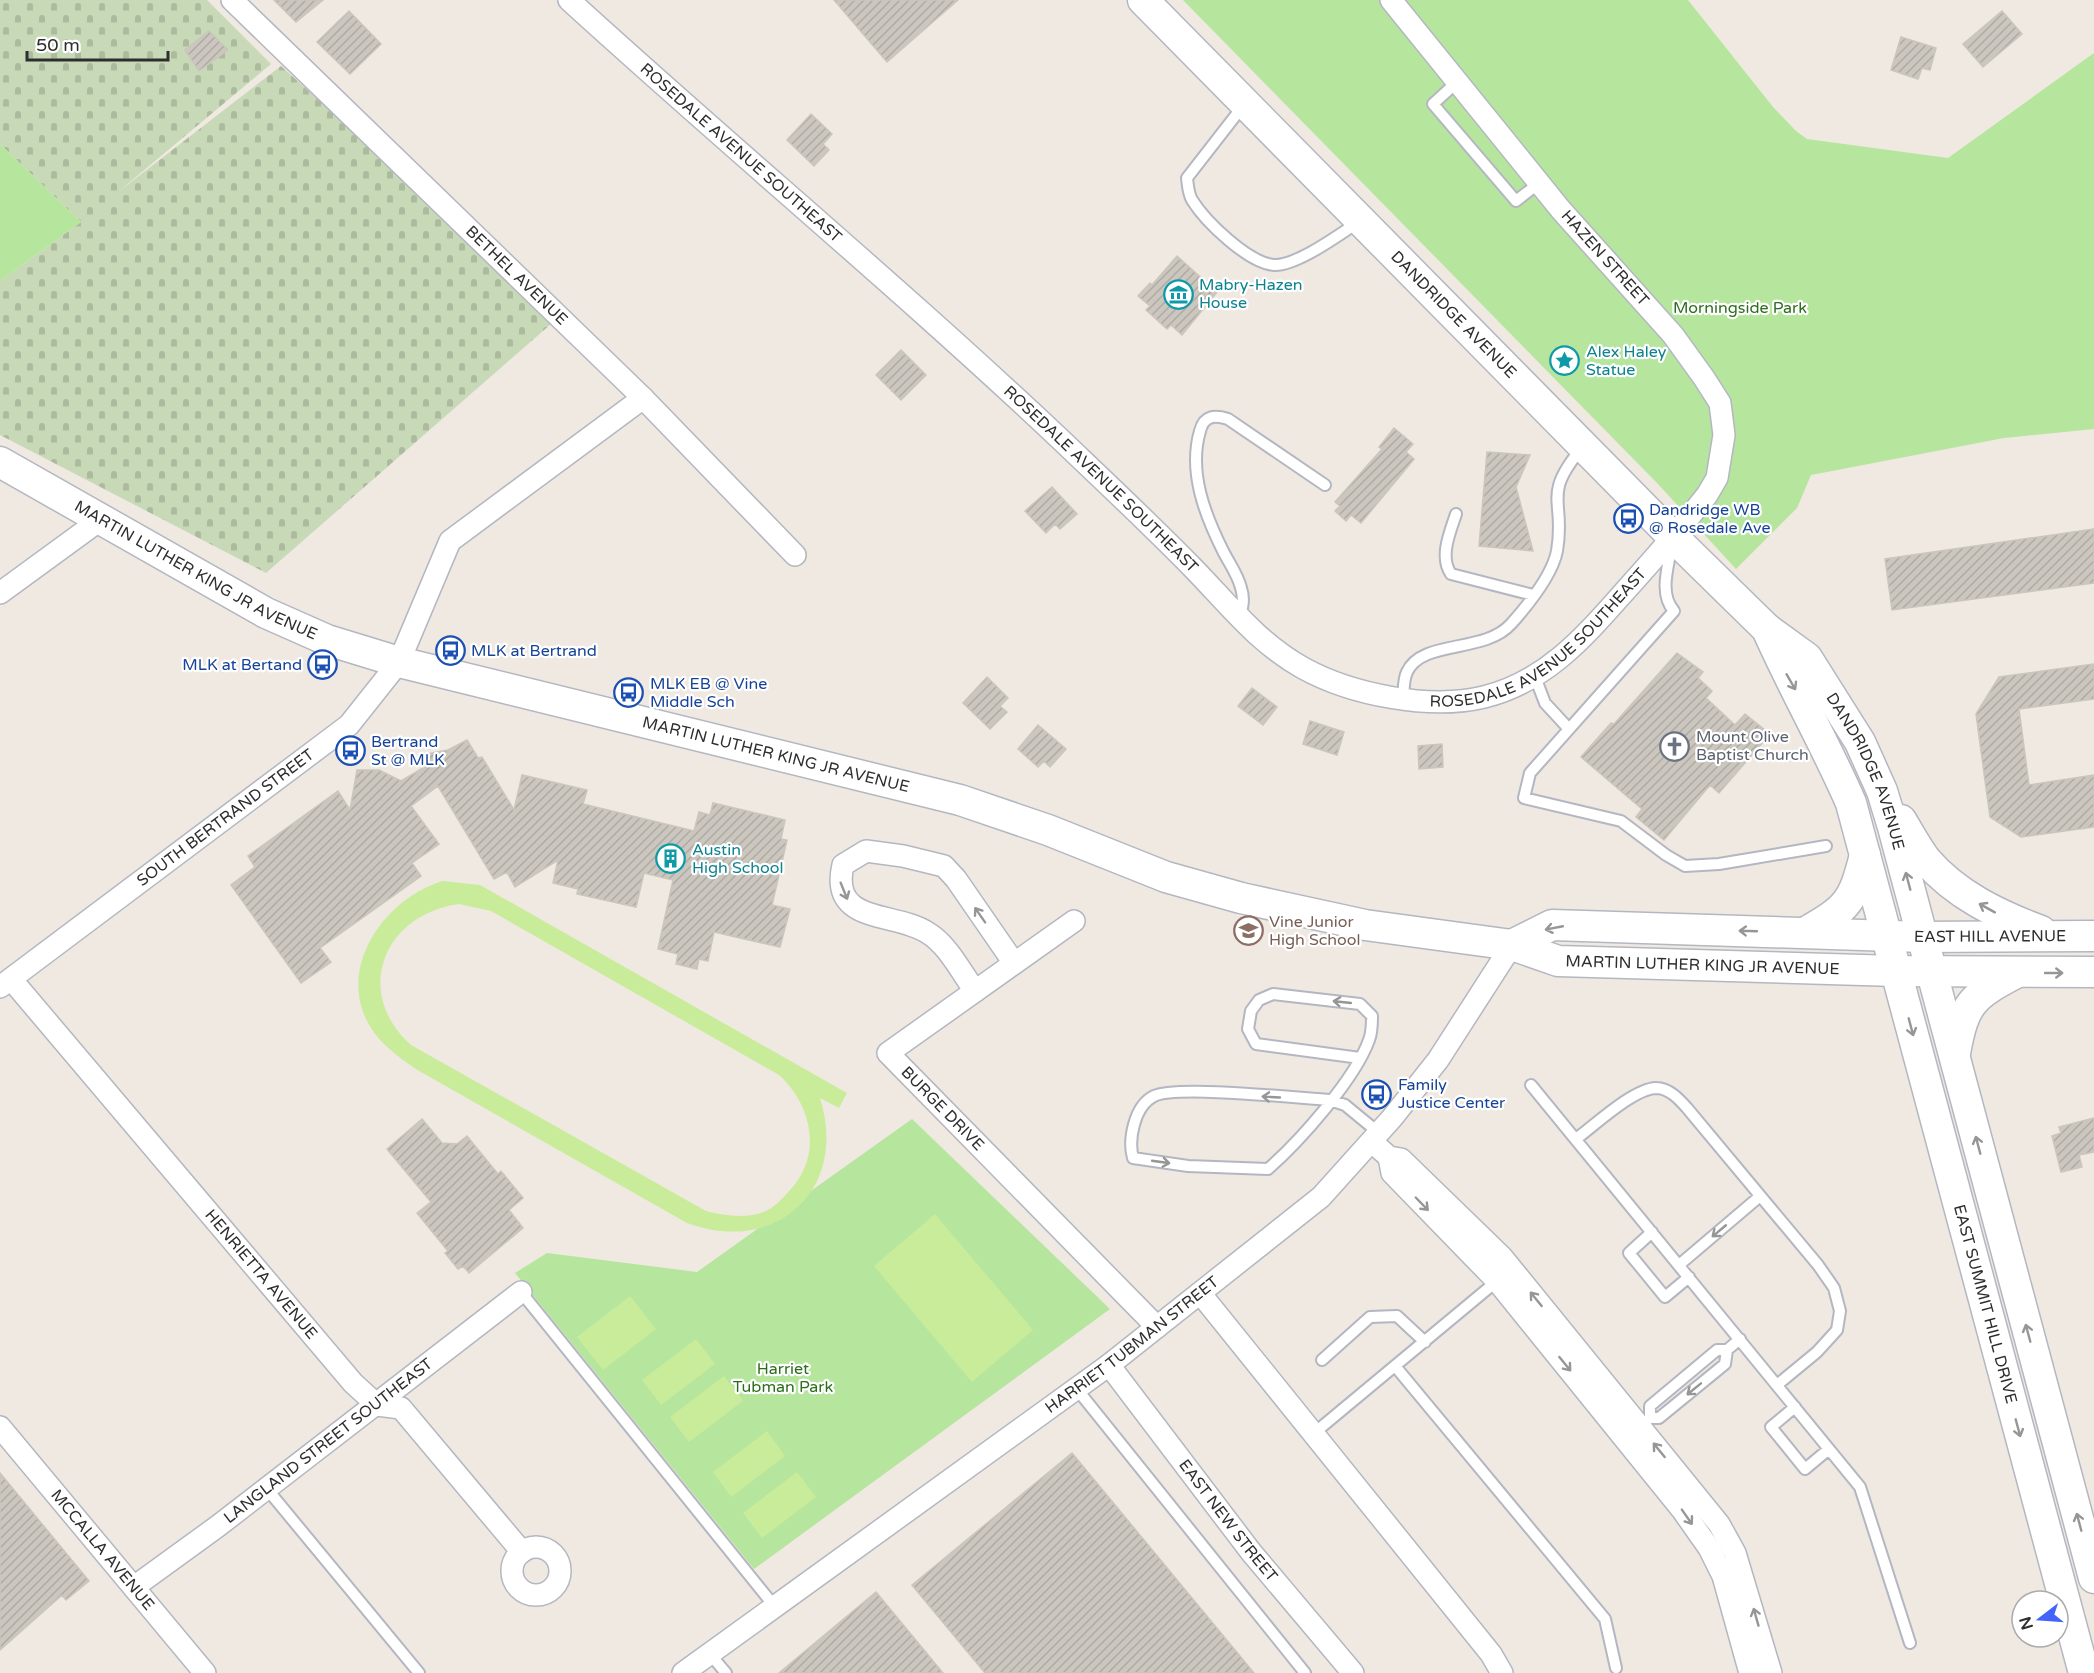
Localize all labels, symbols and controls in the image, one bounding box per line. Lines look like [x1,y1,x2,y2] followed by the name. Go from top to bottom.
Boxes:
[27,24,168,62] scale bar
[36,34,80,56] text: 50 m
[636,59,846,247] street label: ROSEDALE AVENUE SOUTHEAST
[1557,206,1653,310] street label: HAZEN STREET
[461,221,572,329] street label: BETHEL AVENUE
[1386,247,1521,382] street label: DANDRIDGE AVENUE
[1199,275,1303,313] place label: Mabry-Hazen House
[1162,278,1194,310] museum icon: Mabry-Hazen House
[1673,298,1807,318] park label: Morningside Park
[1586,342,1667,380] place label: Alex Haley Statue
[1549,345,1581,377] place icon: Alex Haley Statue
[999,381,1202,577] street label: ROSEDALE AVENUE SOUTHEAST
[71,496,321,644] street label: MARTIN LUTHER KING JR AVENUE
[1649,500,1770,538] place label: Dandridge WB @ Rosedale Ave
[1612,503,1644,535] bus stop icon: Dandridge WB @ Rosedale Ave
[1429,564,1651,712] street label: ROSEDALE AVENUE SOUTHEAST
[434,635,466,667] bus stop icon: MLK at Bertrand
[471,641,597,661] place label: MLK at Bertrand
[307,649,339,681] bus stop icon: MLK at Bertand
[182,655,302,675] place label: MLK at Bertand
[1785,673,1797,690] one-way arrow
[650,674,767,712] place label: MLK EB @ Vine Middle Sch
[613,677,645,709] bus stop icon: MLK EB @ Vine Middle Sch
[1822,689,1909,852] street label: DANDRIDGE AVENUE
[640,712,911,797] street label: MARTIN LUTHER KING JR AVENUE
[1696,727,1809,765] place label: Mount Olive Baptist Church
[1659,730,1691,762] church icon: Mount Olive Baptist Church
[371,732,445,770] place label: Bertrand St @ MLK
[334,735,366,767] bus stop icon: Bertrand St @ MLK
[133,745,318,891] street label: SOUTH BERTRAND STREET
[692,840,783,878] place label: Austin High School
[655,843,687,875] building icon: Austin High School
[1902,872,1913,891] one-way arrow
[839,881,850,899] one-way arrow
[1979,902,1996,914] one-way arrow
[974,908,986,924] one-way arrow
[1269,912,1360,950] place label: Vine Junior High School
[1232,915,1264,947] school or university icon: Vine Junior High School
[1544,923,1564,934] one-way arrow
[1738,925,1758,937] one-way arrow
[1914,926,2066,947] street label: EAST HILL AVENUE
[1565,951,1840,979] street label: MARTIN LUTHER KING JR AVENUE
[2043,967,2063,979] one-way arrow
[1332,996,1352,1007] one-way arrow
[1905,1017,1917,1036] one-way arrow
[897,1062,988,1155] street label: BURGE DRIVE
[1398,1075,1506,1113] place label: Family Justice Center
[1361,1078,1393,1110] bus stop icon: Family Justice Center
[1262,1092,1282,1103] one-way arrow
[1972,1136,1983,1155] one-way arrow
[1151,1157,1170,1168] one-way arrow
[1414,1196,1429,1211] one-way arrow
[1949,1202,2021,1406] street label: EAST SUMMIT HILL DRIVE
[201,1205,322,1343] street label: HENRIETTA AVENUE
[1712,1224,1727,1238] one-way arrow
[1041,1272,1223,1418] street label: HARRIET TUBMAN STREET
[1530,1291,1543,1307] one-way arrow
[2022,1324,2034,1343] one-way arrow
[220,1354,437,1528] street label: LANGLAND STREET SOUTHEAST
[1559,1356,1572,1372] one-way arrow
[733,1359,833,1397] park label: Harriet Tubman Park
[1686,1383,1702,1396] one-way arrow
[2012,1419,2024,1438] one-way arrow
[1653,1443,1666,1459] one-way arrow
[1174,1456,1282,1586] street label: EAST NEW STREET
[46,1485,159,1614] street label: MCCALLA AVENUE
[1681,1508,1693,1524] one-way arrow
[2073,1512,2084,1531] one-way arrow
[2010,1589,2070,1649] north arrow
[1749,1608,1761,1627] one-way arrow
[2015,1614,2038,1632] text: N

